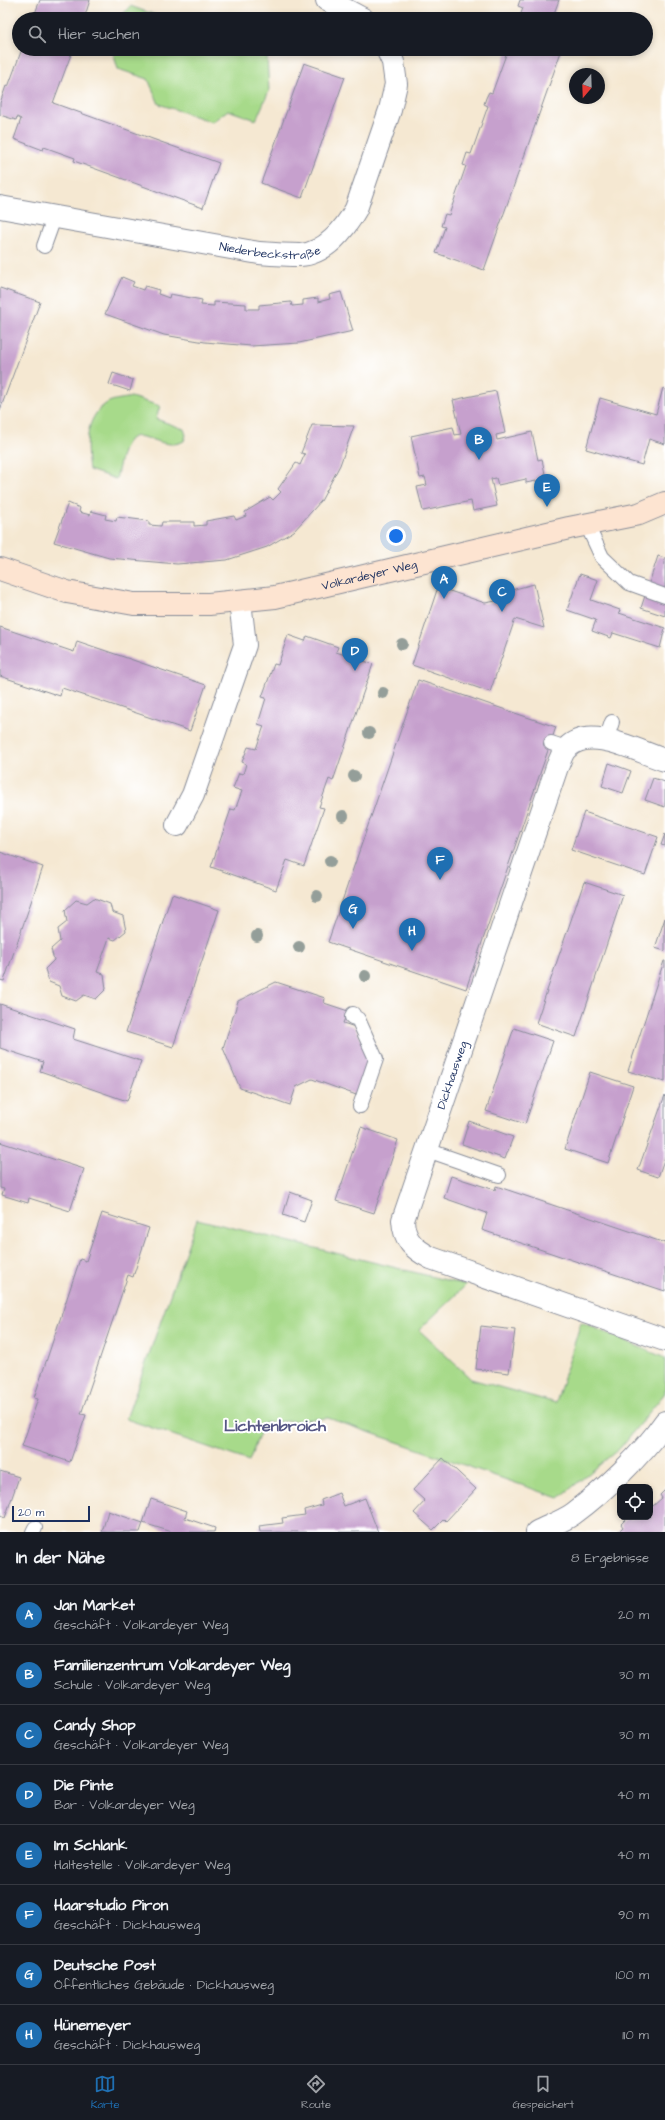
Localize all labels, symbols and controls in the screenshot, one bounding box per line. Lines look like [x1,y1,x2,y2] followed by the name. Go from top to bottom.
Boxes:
[12,12,653,56] search box
[26,23,48,45] icon: search
[58,24,139,45] text: Hier suchen
[569,68,605,104] north arrow
[218,238,324,264] street label: Niederbeckstraße
[466,427,492,460] pin: B
[534,474,560,507] pin: E
[386,526,406,546] your location
[320,556,419,595] street label: Volkardeyer Weg
[431,566,457,599] pin: A
[489,579,515,612] pin: C
[342,638,368,671] pin: D
[427,847,453,880] pin: F
[340,896,366,929] pin: G
[399,918,425,951] pin: H
[433,1039,473,1112] street label: Dickhausweg
[224,1415,327,1437] district label: Lichtenbroich
[617,1484,653,1520] map controls
[617,1484,653,1520] button: locate
[12,1504,90,1523] scale bar
[18,1505,44,1520] text: 20 m
[16,1546,105,1570] text: In der Nähe
[571,1549,649,1567] text: 8 Ergebnisse
[54,1595,135,1616] text: Jan Market
[25,1606,33,1624] text: A
[618,1606,649,1624] text: 20 m
[54,1616,229,1634] text: Geschäft · Volkardeyer Weg
[54,1655,291,1676] text: Familienzentrum Volkardeyer Weg
[24,1666,34,1684] text: B
[619,1666,649,1684] text: 30 m
[54,1676,210,1694] text: Schule · Volkardeyer Weg
[54,1715,136,1736] text: Candy Shop
[24,1726,34,1744] text: C
[619,1726,649,1744] text: 30 m
[54,1736,229,1754] text: Geschäft · Volkardeyer Weg
[54,1775,114,1796] text: Die Pinte
[25,1786,33,1804] text: D
[617,1786,649,1804] text: 40 m
[54,1796,195,1814] text: Bar · Volkardeyer Weg
[54,1835,127,1856] text: Im Schlank
[25,1846,33,1864] text: E
[617,1846,649,1864] text: 40 m
[54,1856,230,1874] text: Haltestelle · Volkardeyer Weg
[54,1895,168,1916] text: Haarstudio Piron
[24,1906,34,1924] text: F
[618,1906,649,1924] text: 90 m
[54,1916,200,1934] text: Geschäft · Dickhausweg
[54,1955,156,1976] text: Deutsche Post
[24,1966,34,1984] text: G
[616,1966,649,1984] text: 100 m
[54,1976,274,1994] text: Öffentliches Gebäude · Dickhausweg
[54,2015,131,2036] text: Hünemeyer
[25,2026,33,2044] text: H
[622,2026,649,2044] text: 110 m
[54,2036,200,2054] text: Geschäft · Dickhausweg
[91,2073,119,2112] tab: Karte
[301,2073,331,2112] tab: Route
[513,2073,574,2112] tab: Gespeichert

